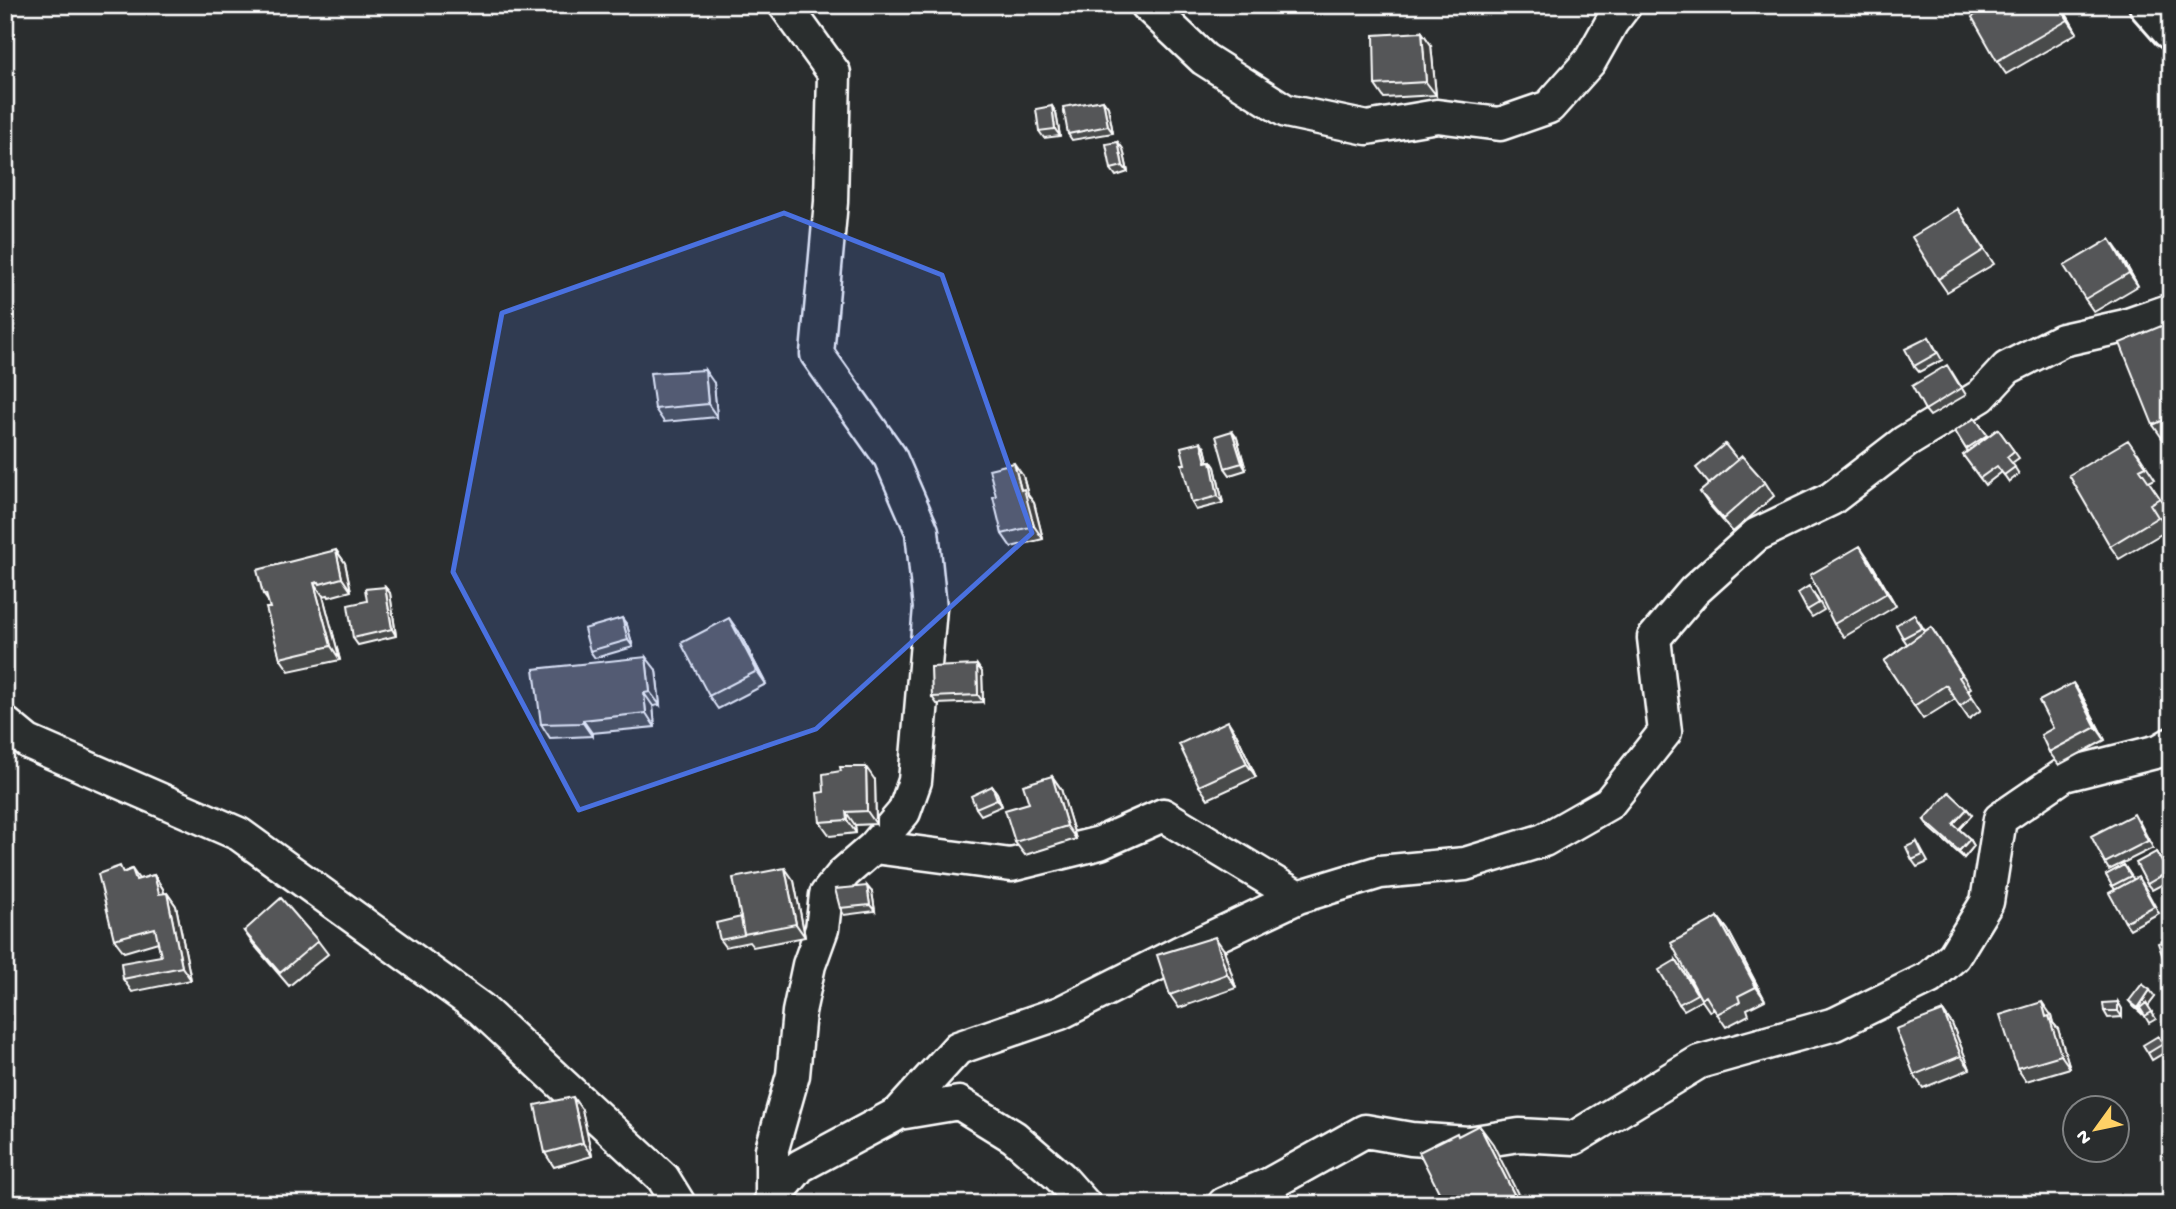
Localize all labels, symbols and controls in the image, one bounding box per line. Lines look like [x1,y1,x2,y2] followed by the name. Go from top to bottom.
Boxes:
[2060,1094,2130,1164] north arrow
[2072,1125,2098,1148] text: N

